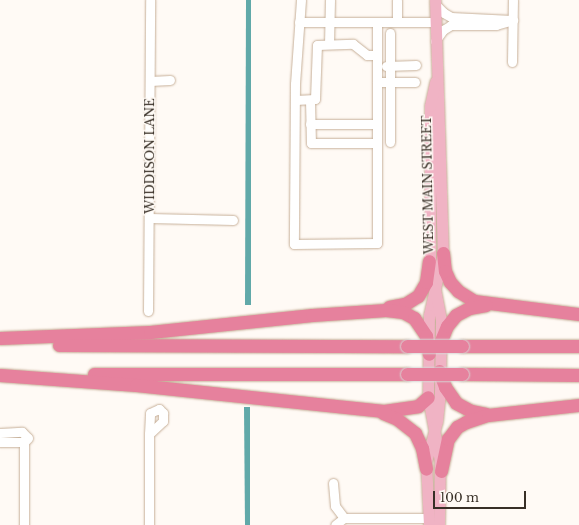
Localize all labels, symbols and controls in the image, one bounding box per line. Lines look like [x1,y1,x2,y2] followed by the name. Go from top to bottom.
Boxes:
[143,98,157,214] street label: WIDDISON LANE
[420,115,436,255] street label: WEST MAIN STREET
[435,483,528,509] scale bar
[440,490,479,505] text: 100 m

